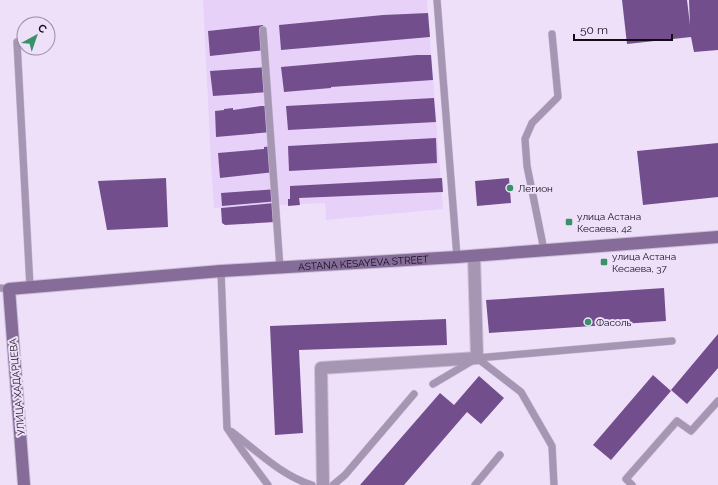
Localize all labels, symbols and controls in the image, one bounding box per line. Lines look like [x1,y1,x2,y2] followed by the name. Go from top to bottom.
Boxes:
[16,16,56,56] north arrow
[574,16,672,42] scale bar
[35,21,50,36] text: С
[580,23,608,37] text: 50 m
[505,183,515,193] marker: Легион
[518,183,553,194] place label: Легион
[577,211,641,234] place label: улица Астана Кесаева, 42
[564,217,574,227] marker: улица Астана Кесаева, 42
[612,251,676,274] place label: улица Астана Кесаева, 37
[298,253,429,272] street label: ASTANA KESAYEVA STREET
[599,257,609,267] marker: улица Астана Кесаева, 37
[583,317,593,327] marker: Фасоль
[596,317,632,328] place label: Фасоль
[7,338,27,436] street label: УЛИЦА ХАДАРЦЕВА

